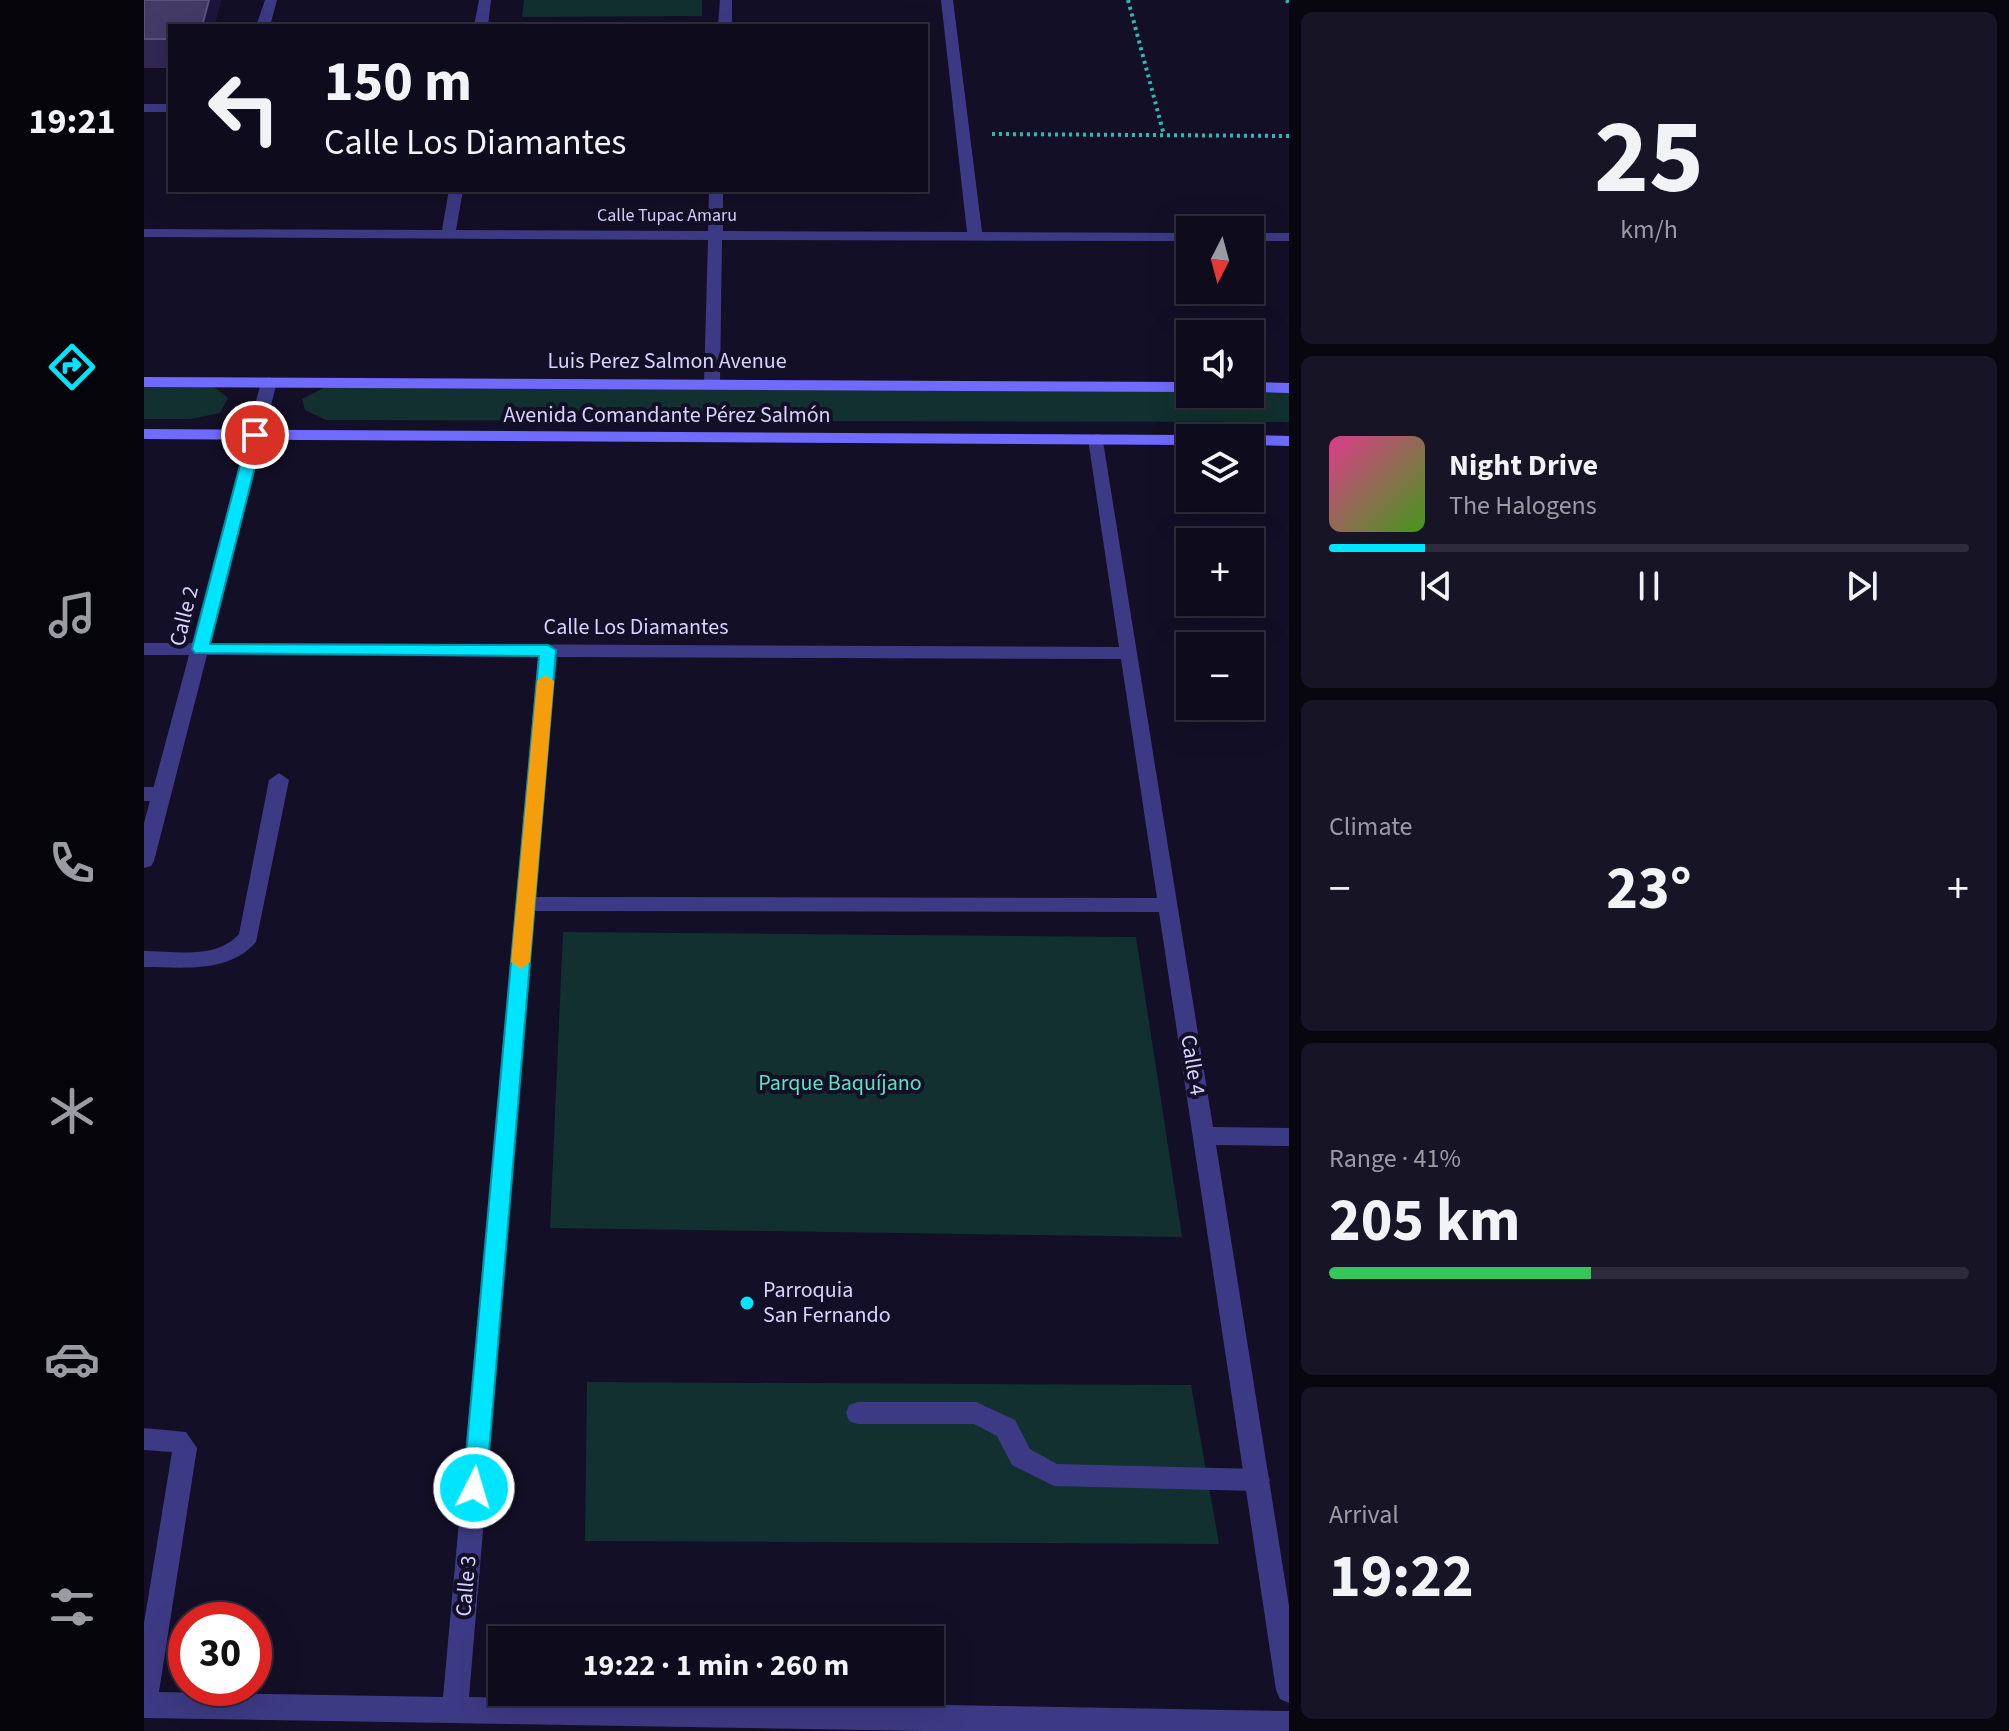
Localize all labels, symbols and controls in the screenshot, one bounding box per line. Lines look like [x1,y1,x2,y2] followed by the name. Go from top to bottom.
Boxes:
[324,43,472,122] text: 150 m
[192,56,296,160] icon: left
[1594,85,1704,233] text: 25
[29,96,115,147] text: 19:21
[324,117,626,168] text: Calle Los Diamantes
[597,203,737,228] street label: Calle Tupac Amaru
[1620,211,1678,248] text: km/h
[1176,216,1264,304] north arrow
[1176,216,1264,720] map controls
[1176,320,1264,408] button: sound
[44,339,100,395] icon: directions
[547,345,787,377] street label: Luis Perez Salmon Avenue
[503,399,831,431] street label: Avenida Comandante Pérez Salmón
[221,401,289,469] pin
[233,413,277,457] icon: arrive
[1176,424,1264,512] button: layers
[1449,444,1598,487] text: Night Drive
[1449,487,1597,524] text: The Halogens
[1176,528,1264,616] button: +
[1414,564,1458,608] icon: previous
[1627,564,1671,608] icon: pause
[1840,564,1884,608] icon: next
[161,582,207,650] street label: Calle 2
[44,587,100,643] icon: music
[544,611,728,643] street label: Calle Los Diamantes
[1176,632,1264,720] button: −
[1329,808,1413,845] text: Climate
[44,835,100,891] icon: phone
[1606,847,1692,932] text: 23°
[1329,858,1351,921] text: −
[1947,858,1969,921] text: +
[1172,1032,1214,1098] street label: Calle 4
[758,1067,922,1099] park label: Parque Baquíjano
[44,1083,100,1139] icon: climate
[1329,1140,1461,1177] text: Range · 41%
[1329,1179,1520,1264] text: 205 km
[763,1274,891,1331] place label: Parroquia San Fernando
[738,1294,756,1312] marker: Parroquia San Fernando
[44,1331,100,1387] icon: car
[432,1446,516,1530] position arrow
[1329,1496,1399,1533] text: Arrival
[1329,1535,1474,1620] text: 19:22
[447,1554,485,1618] street label: Calle 3
[44,1579,100,1635] icon: filters
[168,1602,272,1706] speed limit sign: 30
[583,1644,849,1687] text: 19:22 · 1 min · 260 m

